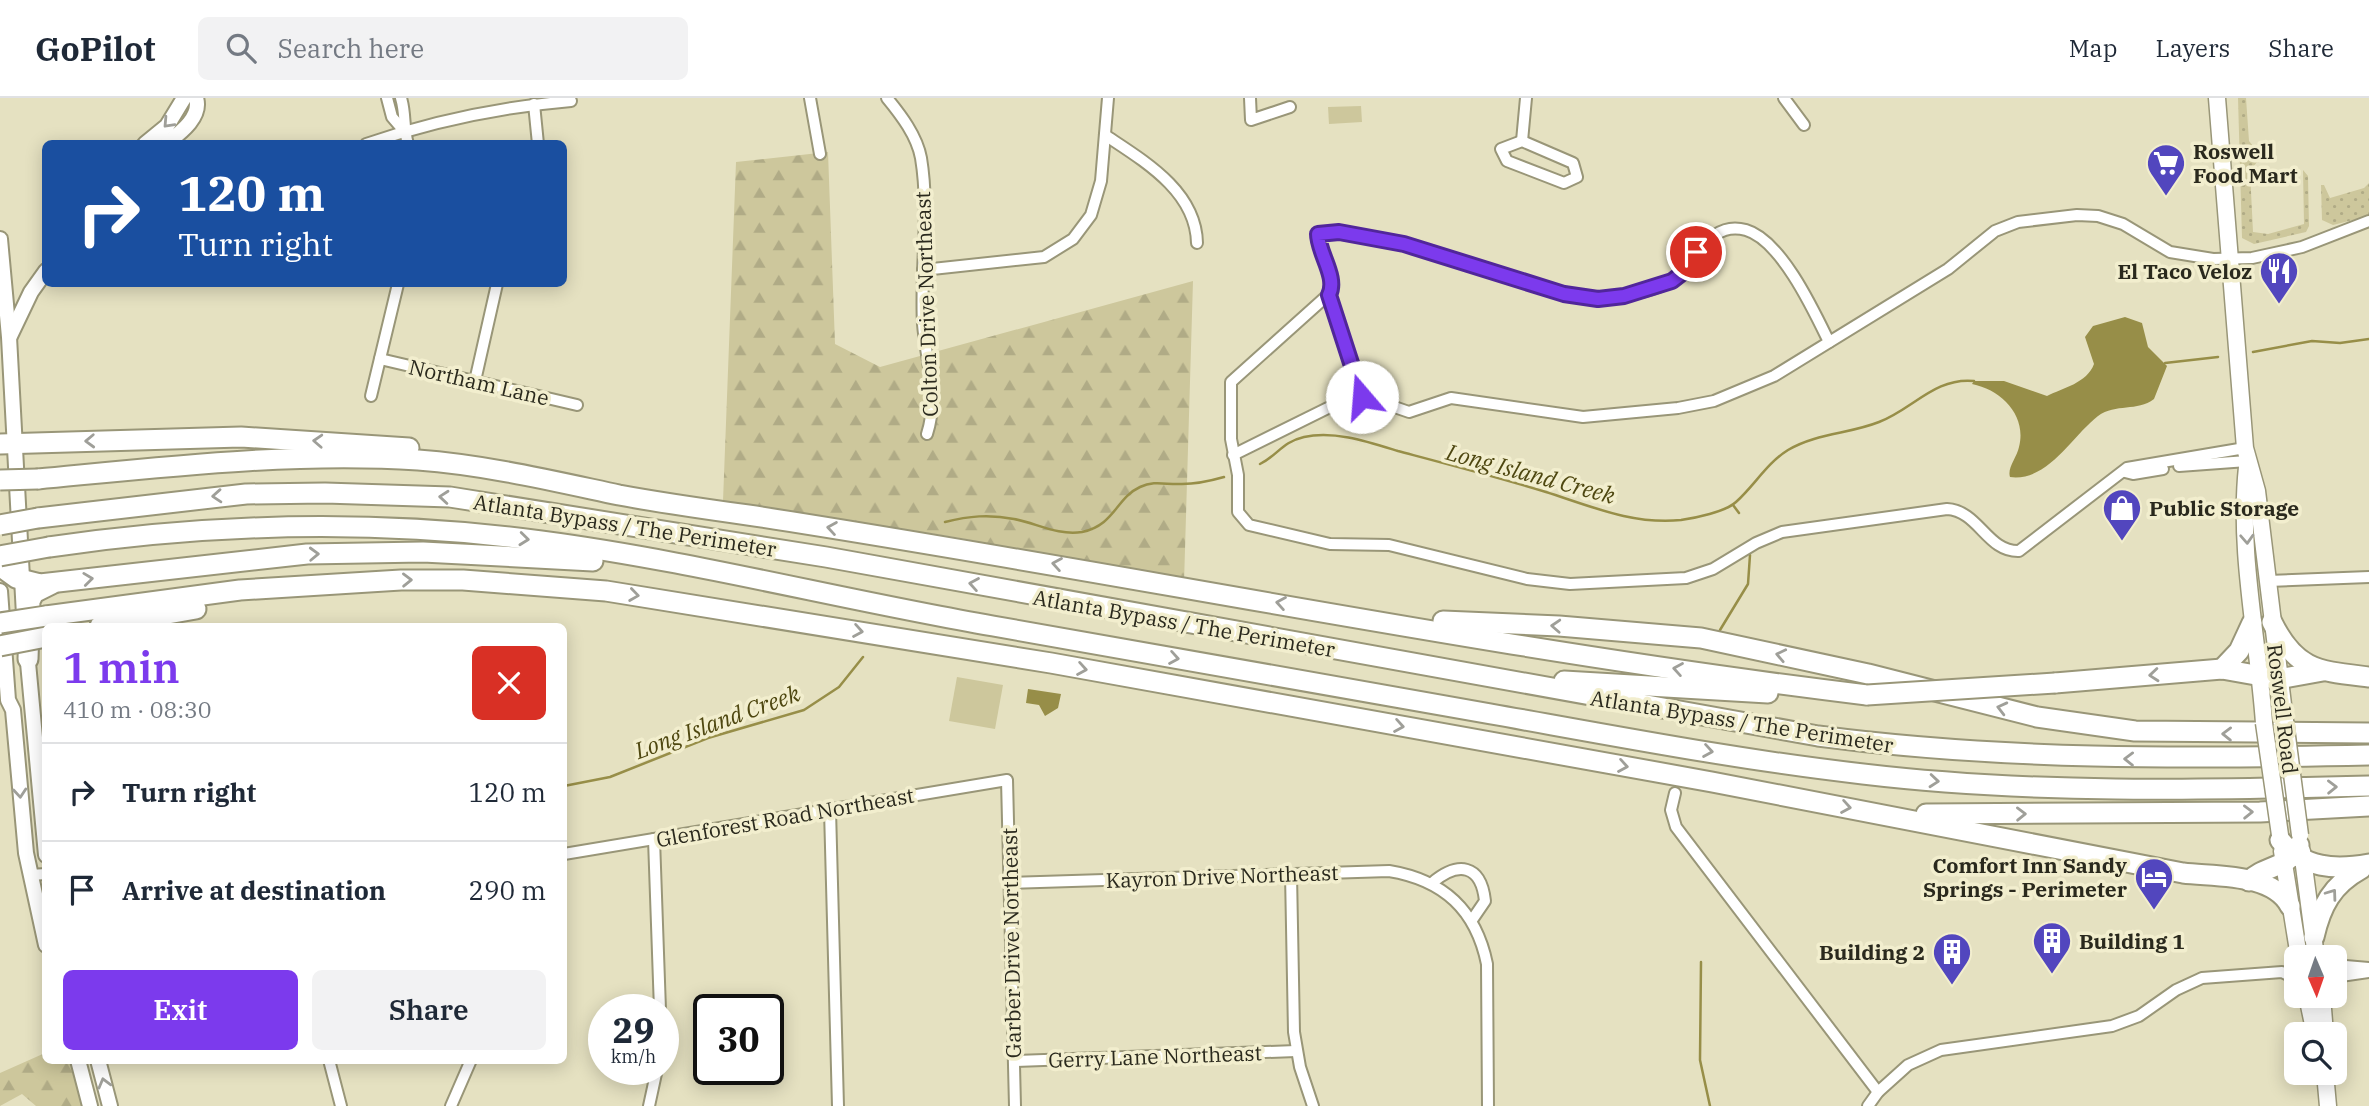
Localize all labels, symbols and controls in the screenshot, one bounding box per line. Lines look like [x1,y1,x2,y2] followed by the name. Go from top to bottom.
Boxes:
[198,17,688,80] search box
[35,27,156,70] text: GoPilot
[222,29,260,67] icon: search
[278,31,424,65] text: Search here
[2069,32,2117,64] text: Map
[2155,32,2230,64] text: Layers
[2268,32,2334,64] text: Share
[163,115,176,128] one-way arrow
[2193,137,2298,189] place label: Roswell Food Mart
[2145,142,2187,197] supermarket icon: Roswell Food Mart
[178,161,325,224] text: 120 m
[63,168,154,259] icon: right
[908,191,944,417] street label: Colton Drive Northeast
[1666,222,1726,282] pin
[178,223,333,265] text: Turn right
[1677,233,1715,271] icon: arrive
[2258,250,2300,305] restaurant icon: El Taco Veloz
[2117,257,2252,285] place label: El Taco Veloz
[406,352,552,412] street label: Northam Lane
[1325,360,1399,434] position arrow
[85,433,96,448] one-way arrow
[312,433,323,448] one-way arrow
[1442,436,1620,510] water label: Long Island Creek
[472,487,779,563] street label: Atlanta Bypass / The Perimeter
[2101,487,2143,542] shop icon: Public Storage
[211,488,222,503] one-way arrow
[438,490,449,505] one-way arrow
[2149,494,2299,522] place label: Public Storage
[826,521,838,536] one-way arrow
[519,531,530,546] one-way arrow
[2239,534,2254,545] one-way arrow
[309,546,320,561] one-way arrow
[1051,557,1063,572] one-way arrow
[82,571,94,586] one-way arrow
[402,573,413,588] one-way arrow
[968,577,980,592] one-way arrow
[1031,583,1338,663] street label: Atlanta Bypass / The Perimeter
[628,587,639,602] one-way arrow
[1275,596,1287,611] one-way arrow
[1550,618,1561,633] one-way arrow
[852,623,864,638] one-way arrow
[63,640,180,695] text: 1 min
[2261,642,2305,776] street label: Roswell Road
[472,646,546,720] button: close
[1775,648,1787,663] one-way arrow
[1168,650,1180,665] one-way arrow
[1076,661,1088,676] one-way arrow
[1672,662,1684,677] one-way arrow
[2148,667,2159,682] one-way arrow
[629,677,804,765] water label: Long Island Creek
[1589,683,1896,759] street label: Atlanta Bypass / The Perimeter
[63,694,212,724] text: 410 m · 08:30
[1996,702,2008,716] one-way arrow
[1393,718,1405,733] one-way arrow
[2222,726,2233,741] one-way arrow
[1702,744,1714,759] one-way arrow
[2124,751,2134,767] one-way arrow
[1617,758,1629,773] one-way arrow
[63,773,101,811] icon: right
[1929,773,1940,788] one-way arrow
[122,775,256,809] text: Turn right
[468,775,546,809] text: 120 m
[2328,779,2338,795] one-way arrow
[654,781,916,853] street label: Glenforest Road Northeast
[13,787,28,799] one-way arrow
[1840,799,1852,814] one-way arrow
[2243,804,2254,820] one-way arrow
[2015,807,2026,822] one-way arrow
[995,827,1027,1059] street label: Garber Drive Northeast
[1923,851,2128,903] place label: Comfort Inn Sandy Springs - Perimeter
[2133,856,2175,911] hotel icon: Comfort Inn Sandy Springs - Perimeter
[1105,858,1339,894] street label: Kayron Drive Northeast
[63,871,101,909] icon: arrive
[122,873,386,907] text: Arrive at destination
[468,873,546,907] text: 290 m
[2324,889,2336,901] one-way arrow
[2031,920,2073,975] building icon: Building 1
[2079,927,2185,955] place label: Building 1
[1931,931,1973,986] building icon: Building 2
[1819,938,1925,966] place label: Building 2
[2284,945,2347,1008] north arrow
[2284,945,2347,1085] map controls
[63,970,298,1050] button: Exit
[312,970,546,1050] button: Share
[693,994,784,1085] speed limit sign: 30
[612,1007,655,1053] text: 29
[2284,1022,2347,1085] button: search
[1048,1038,1262,1074] street label: Gerry Lane Northeast
[611,1045,656,1068] text: km/h
[98,1077,112,1089] one-way arrow

